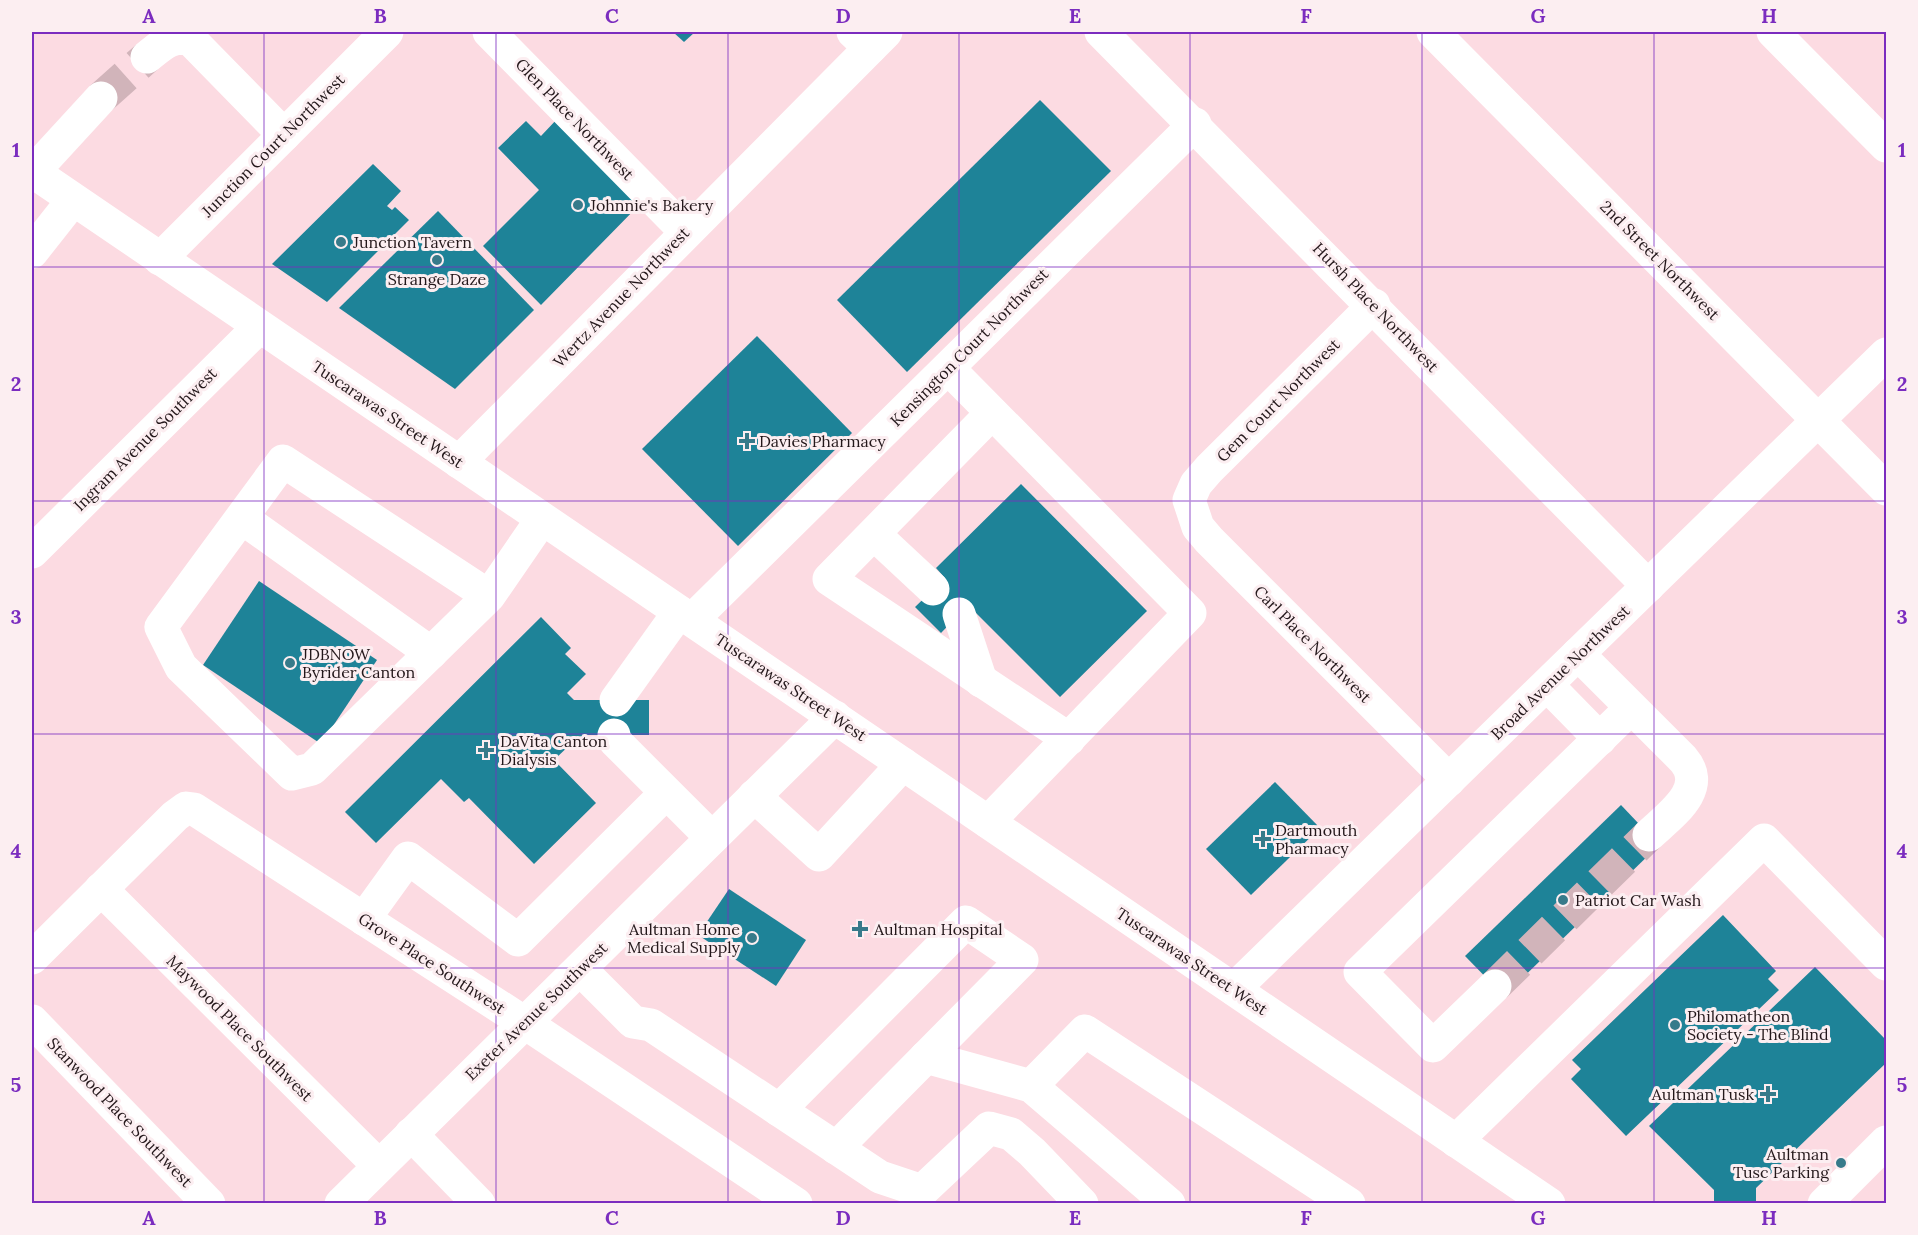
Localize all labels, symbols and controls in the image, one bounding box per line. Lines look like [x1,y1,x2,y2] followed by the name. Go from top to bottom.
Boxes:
[142,3,156,28] text: A
[373,3,387,28] text: B
[605,3,619,28] text: C
[835,3,851,28] text: D
[1069,3,1081,28] text: E
[1300,3,1312,28] text: F
[1530,3,1546,28] text: G
[1761,3,1777,28] text: H
[512,54,639,185] street label: Glen Place Northwest
[197,69,349,221] street label: Junction Court Northwest
[12,137,20,162] text: 1
[1898,137,1906,162] text: 1
[589,195,714,215] place label: Johnnie's Bakery
[1596,196,1724,324] street label: 2nd Street Northwest
[571,198,585,212] marker: Johnnie's Bakery
[549,222,694,371] street label: Wertz Avenue Northwest
[352,232,472,252] place label: Junction Tavern
[334,235,348,249] marker: Junction Tavern
[1309,238,1444,377] street label: Hursh Place Northwest
[430,253,444,267] marker: Strange Daze
[886,263,1053,430] street label: Kensington Court Northwest
[388,269,487,289] place label: Strange Daze
[1212,334,1344,466] street label: Gem Court Northwest
[309,356,468,473] street label: Tuscarawas Street West
[69,363,221,515] street label: Ingram Avenue Southwest
[11,371,21,396] text: 2
[1897,371,1907,396] text: 2
[759,431,886,451] place label: Davies Pharmacy
[740,434,754,448] marker: Davies Pharmacy
[1250,581,1376,707] street label: Carl Place Northwest
[1486,600,1634,744] street label: Broad Avenue Northwest
[10,604,22,629] text: 3
[1896,604,1908,629] text: 3
[712,629,871,746] street label: Tuscarawas Street West
[301,644,416,682] place label: JDBNOW Byrider Canton
[283,656,297,670] marker: JDBNOW Byrider Canton
[500,731,607,769] place label: DaVita Canton Dialysis
[477,741,495,759] marker: DaVita Canton Dialysis
[1275,820,1358,858] place label: Dartmouth Pharmacy
[1256,832,1270,846] marker: Dartmouth Pharmacy
[11,838,22,863] text: 4
[1897,838,1908,863] text: 4
[1575,890,1702,910] place label: Patriot Car Wash
[1556,893,1570,907] marker: Patriot Car Wash
[1113,903,1272,1020] street label: Tuscarawas Street West
[355,908,510,1018] street label: Grove Place Southwest
[627,919,741,957] place label: Aultman Home Medical Supply
[873,919,1003,939] place label: Aultman Hospital
[851,920,869,938] marker: Aultman Hospital
[745,931,759,945] marker: Aultman Home Medical Supply
[461,937,612,1084] street label: Exeter Avenue Southwest
[163,951,318,1106] street label: Maywood Place Southwest
[1687,1006,1829,1044] place label: Philomatheon Society - The Blind
[1668,1018,1682,1032] marker: Philomatheon Society - The Blind
[43,1033,197,1191] street label: Stanwood Place Southwest
[11,1072,22,1097] text: 5
[1897,1072,1908,1097] text: 5
[1651,1084,1754,1104] place label: Aultman Tusk
[1759,1085,1777,1103] marker: Aultman Tusk
[1733,1144,1830,1182] place label: Aultman Tusc Parking
[1834,1156,1848,1170] marker: Aultman Tusc Parking
[142,1205,156,1230] text: A
[373,1205,387,1230] text: B
[605,1205,619,1230] text: C
[835,1205,851,1230] text: D
[1069,1205,1081,1230] text: E
[1300,1205,1312,1230] text: F
[1530,1205,1546,1230] text: G
[1761,1205,1777,1230] text: H

